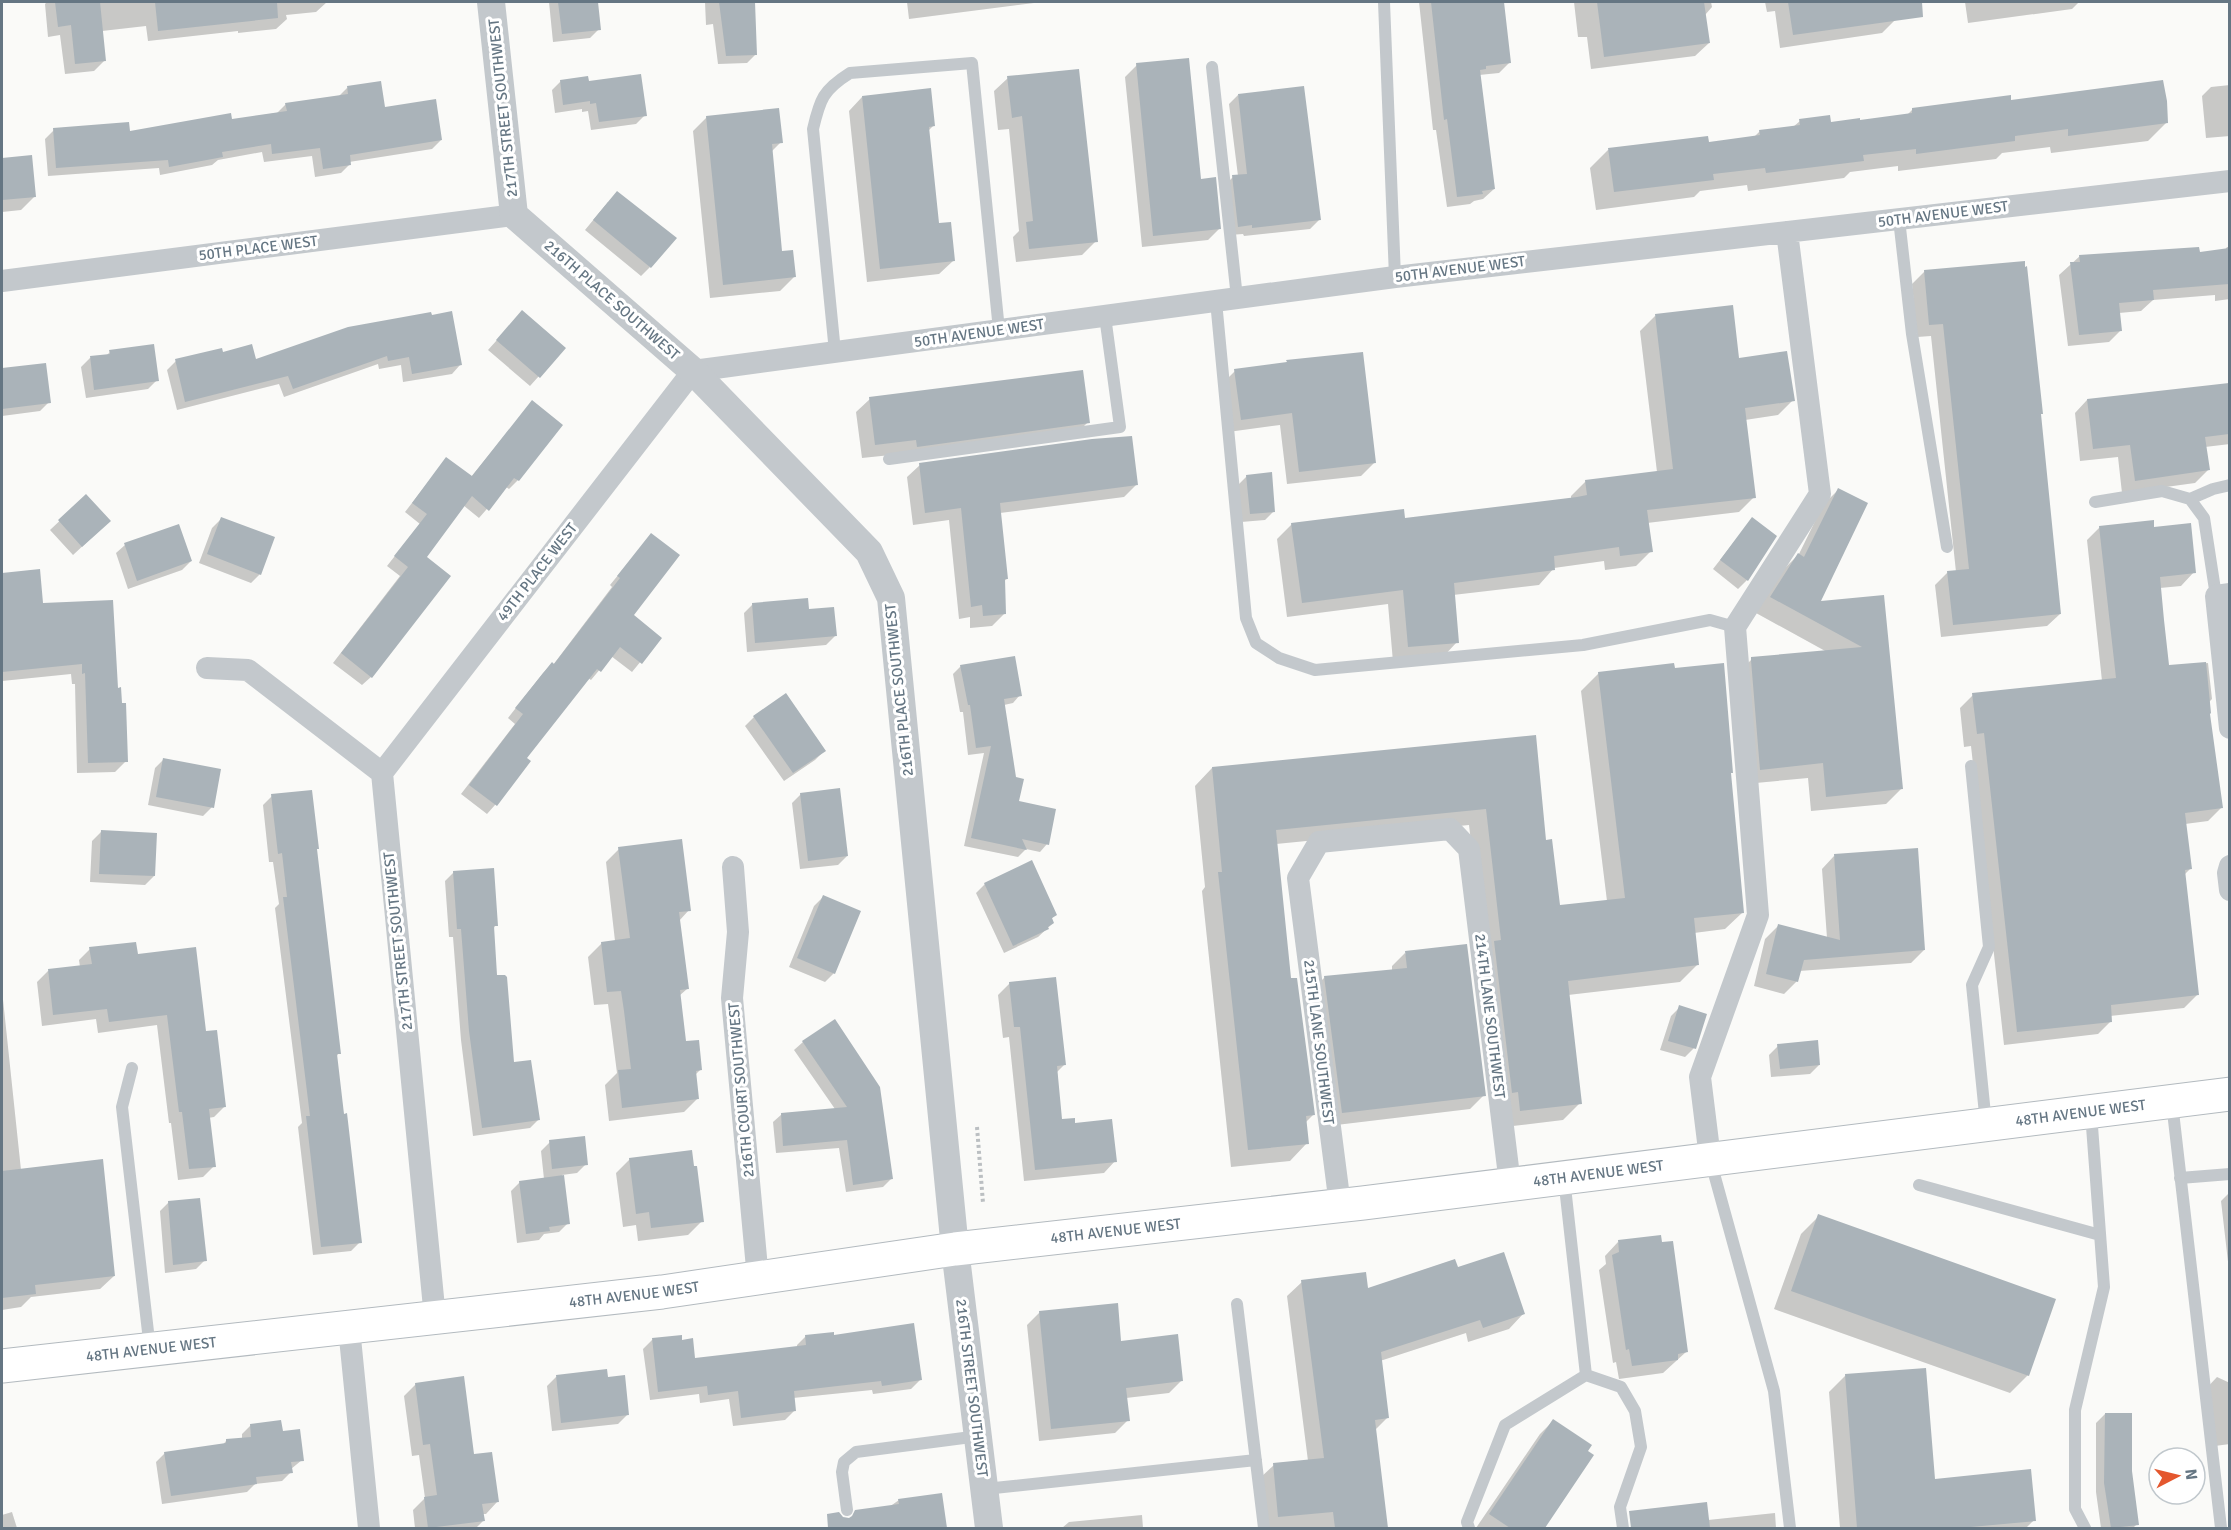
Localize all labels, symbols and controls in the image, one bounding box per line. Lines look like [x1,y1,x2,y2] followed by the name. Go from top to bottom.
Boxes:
[485,17,521,198] street label: 217TH STREET SOUTHWEST
[1877,197,2010,231] street label: 50TH AVENUE WEST
[198,232,319,264] street label: 50TH PLACE WEST
[541,236,684,364] street label: 216TH PLACE SOUTHWEST
[1394,252,1527,286] street label: 50TH AVENUE WEST
[913,315,1046,351] street label: 50TH AVENUE WEST
[493,519,581,625] street label: 49TH PLACE WEST
[881,602,917,777] street label: 216TH PLACE SOUTHWEST
[380,850,416,1031] street label: 217TH STREET SOUTHWEST
[1471,932,1509,1100] street label: 214TH LANE SOUTHWEST
[1300,958,1338,1126] street label: 215TH LANE SOUTHWEST
[724,1001,758,1178] street label: 216TH COURT SOUTHWEST
[2014,1096,2147,1130] street label: 48TH AVENUE WEST
[1532,1156,1665,1191] street label: 48TH AVENUE WEST
[1049,1215,1183,1247] street label: 48TH AVENUE WEST
[568,1278,701,1311] street label: 48TH AVENUE WEST
[952,1298,992,1479] street label: 216TH STREET SOUTHWEST
[85,1333,218,1366] street label: 48TH AVENUE WEST
[2147,1446,2207,1506] north arrow
[2180,1468,2201,1481] text: N

